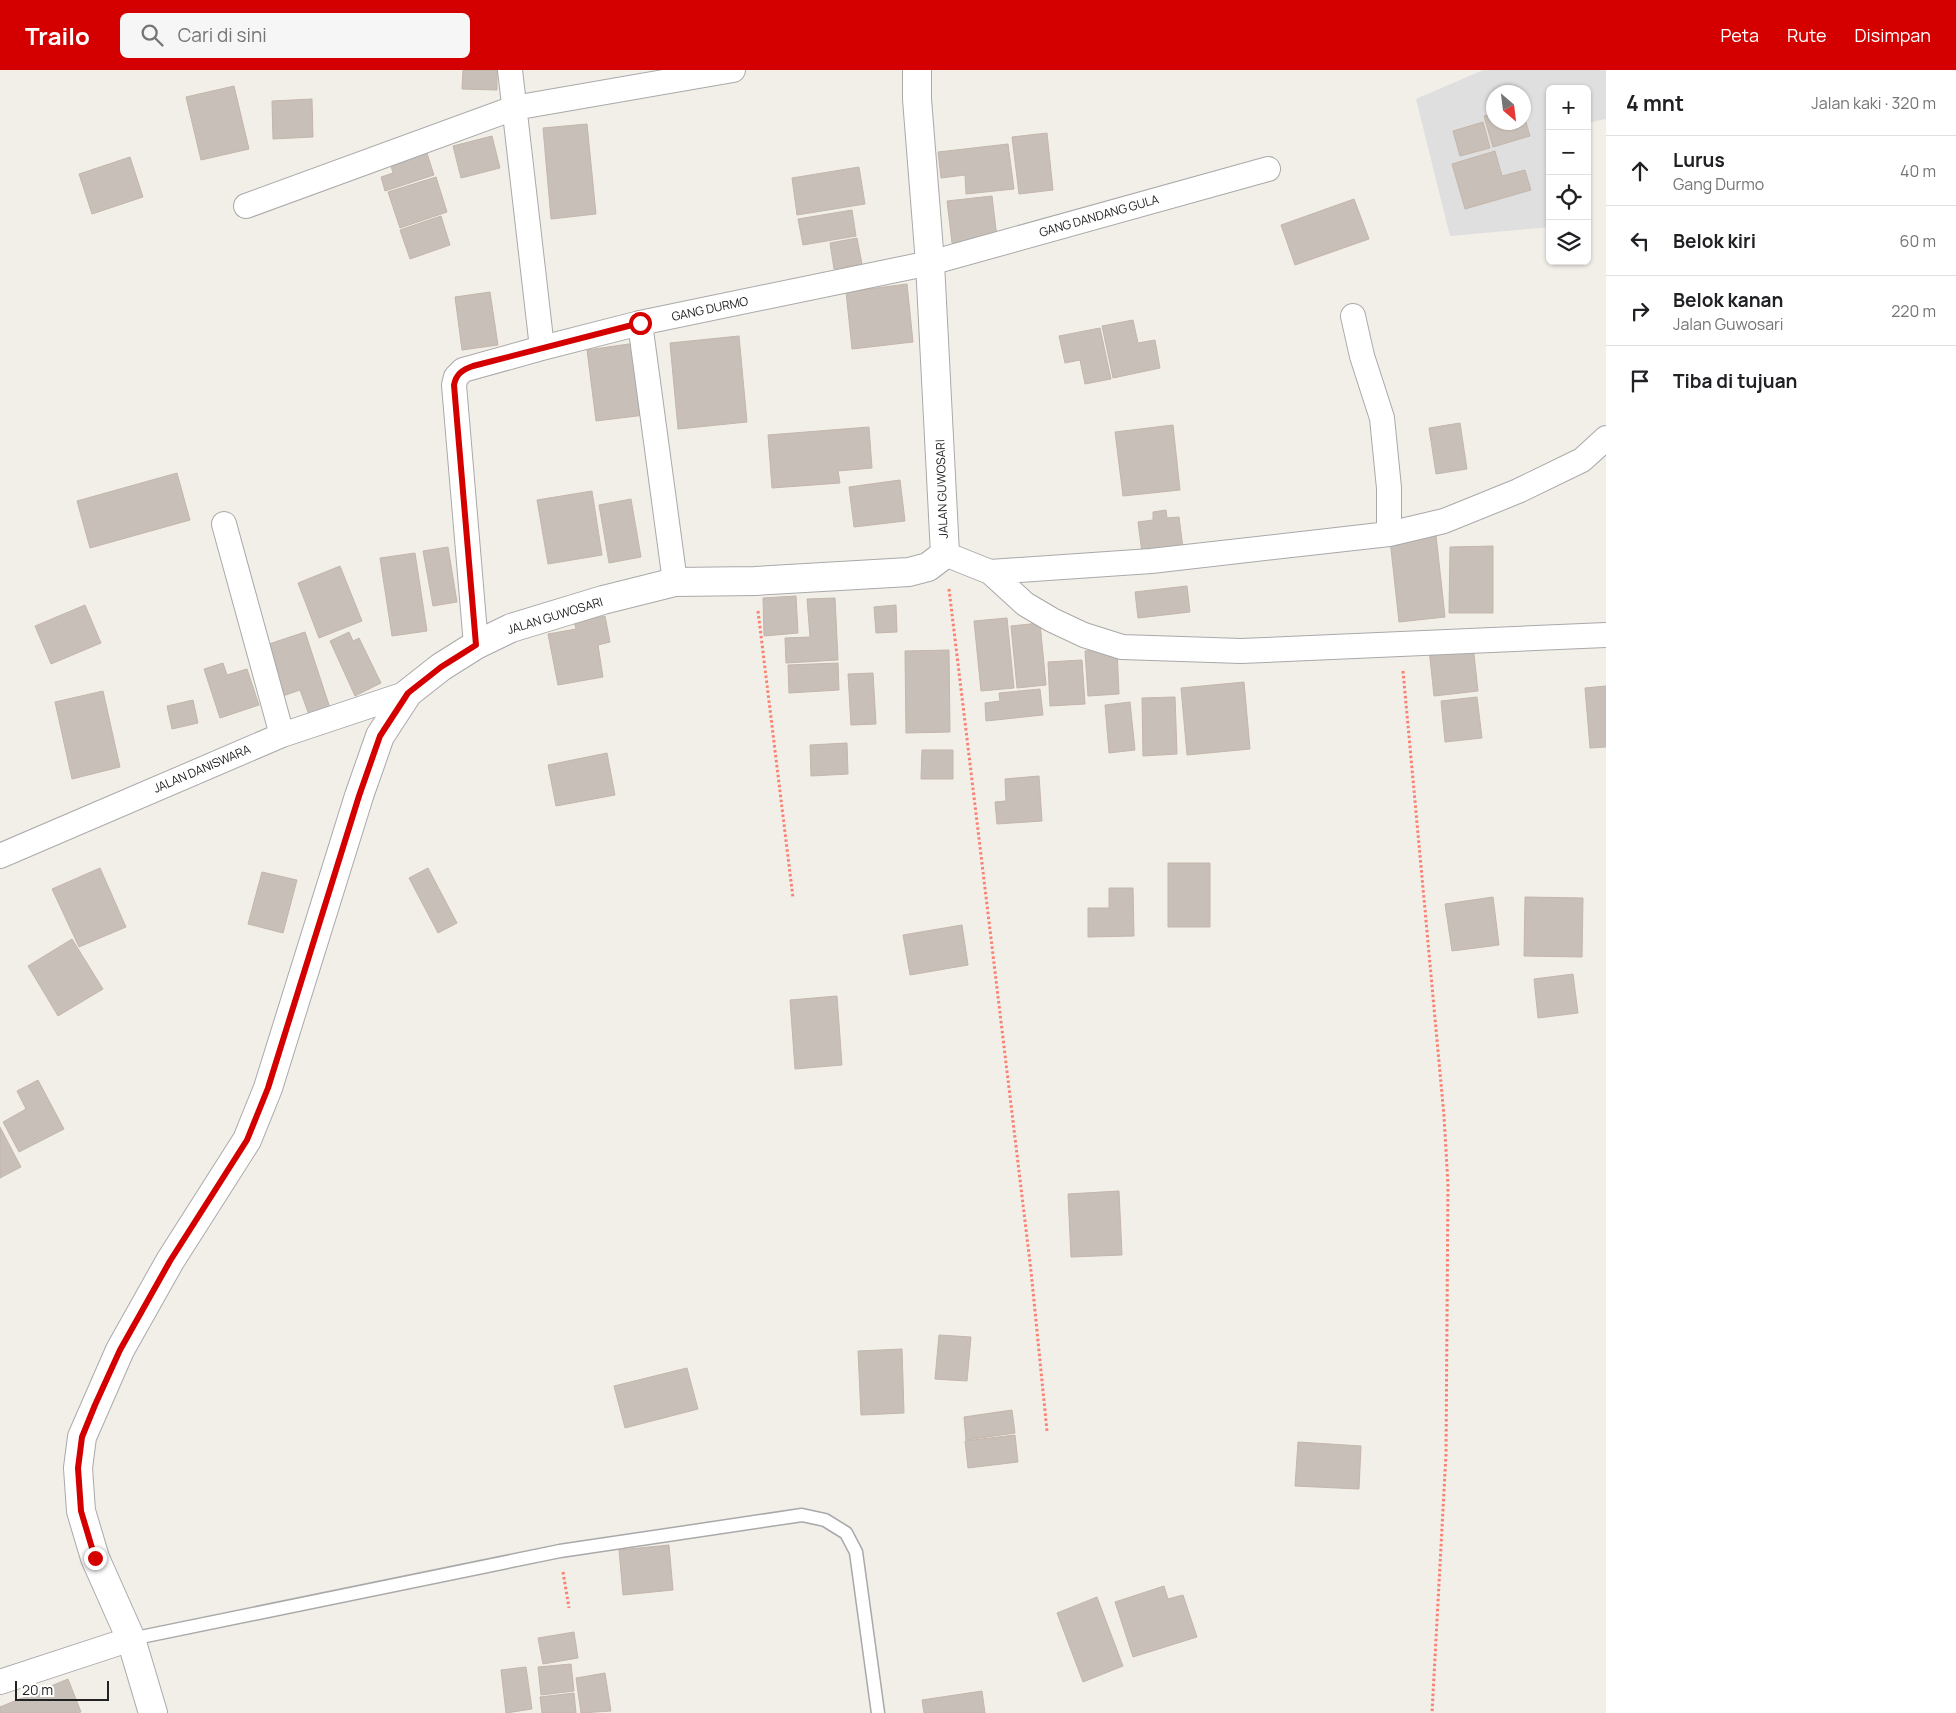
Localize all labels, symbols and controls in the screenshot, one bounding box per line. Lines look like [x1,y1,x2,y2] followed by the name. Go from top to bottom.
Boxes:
[120,13,470,58] search box
[25,19,90,52] text: Trailo
[138,21,166,49] icon: search
[178,22,267,48] text: Cari di sini
[1720,23,1759,47] text: Peta
[1787,23,1826,47] text: Rute
[1854,23,1931,47] text: Disimpan
[1486,85,1531,130] north arrow
[1546,85,1591,265] map controls
[1546,85,1591,130] button: +
[1626,89,1684,117] text: 4 mnt
[1811,92,1936,114] text: Jalan kaki · 320 m
[1546,130,1591,175] button: −
[1673,147,1725,173] text: Lurus
[1626,157,1654,185] icon: ahead
[1900,160,1936,182] text: 40 m
[1673,173,1764,195] text: Gang Durmo
[1546,175,1591,220] button: locate
[1037,190,1161,241] street label: GANG DANDANG GULA
[1546,220,1591,265] button: layers
[1626,227,1654,255] icon: left
[1673,228,1756,254] text: Belok kiri
[1900,230,1936,252] text: 60 m
[1673,287,1783,313] text: Belok kanan
[670,292,750,325] street label: GANG DURMO
[1626,297,1654,325] icon: right
[1891,300,1936,322] text: 220 m
[629,312,652,335] route start
[1673,313,1784,335] text: Jalan Guwosari
[1626,367,1654,395] icon: arrive
[1673,368,1797,394] text: Tiba di tujuan
[931,439,952,539] street label: JALAN GUWOSARI
[505,593,605,638] street label: JALAN GUWOSARI
[151,740,253,797] street label: JALAN DANISWARA
[84,1547,107,1570] route end
[15,1678,109,1701] scale bar
[22,1680,53,1699] text: 20 m

